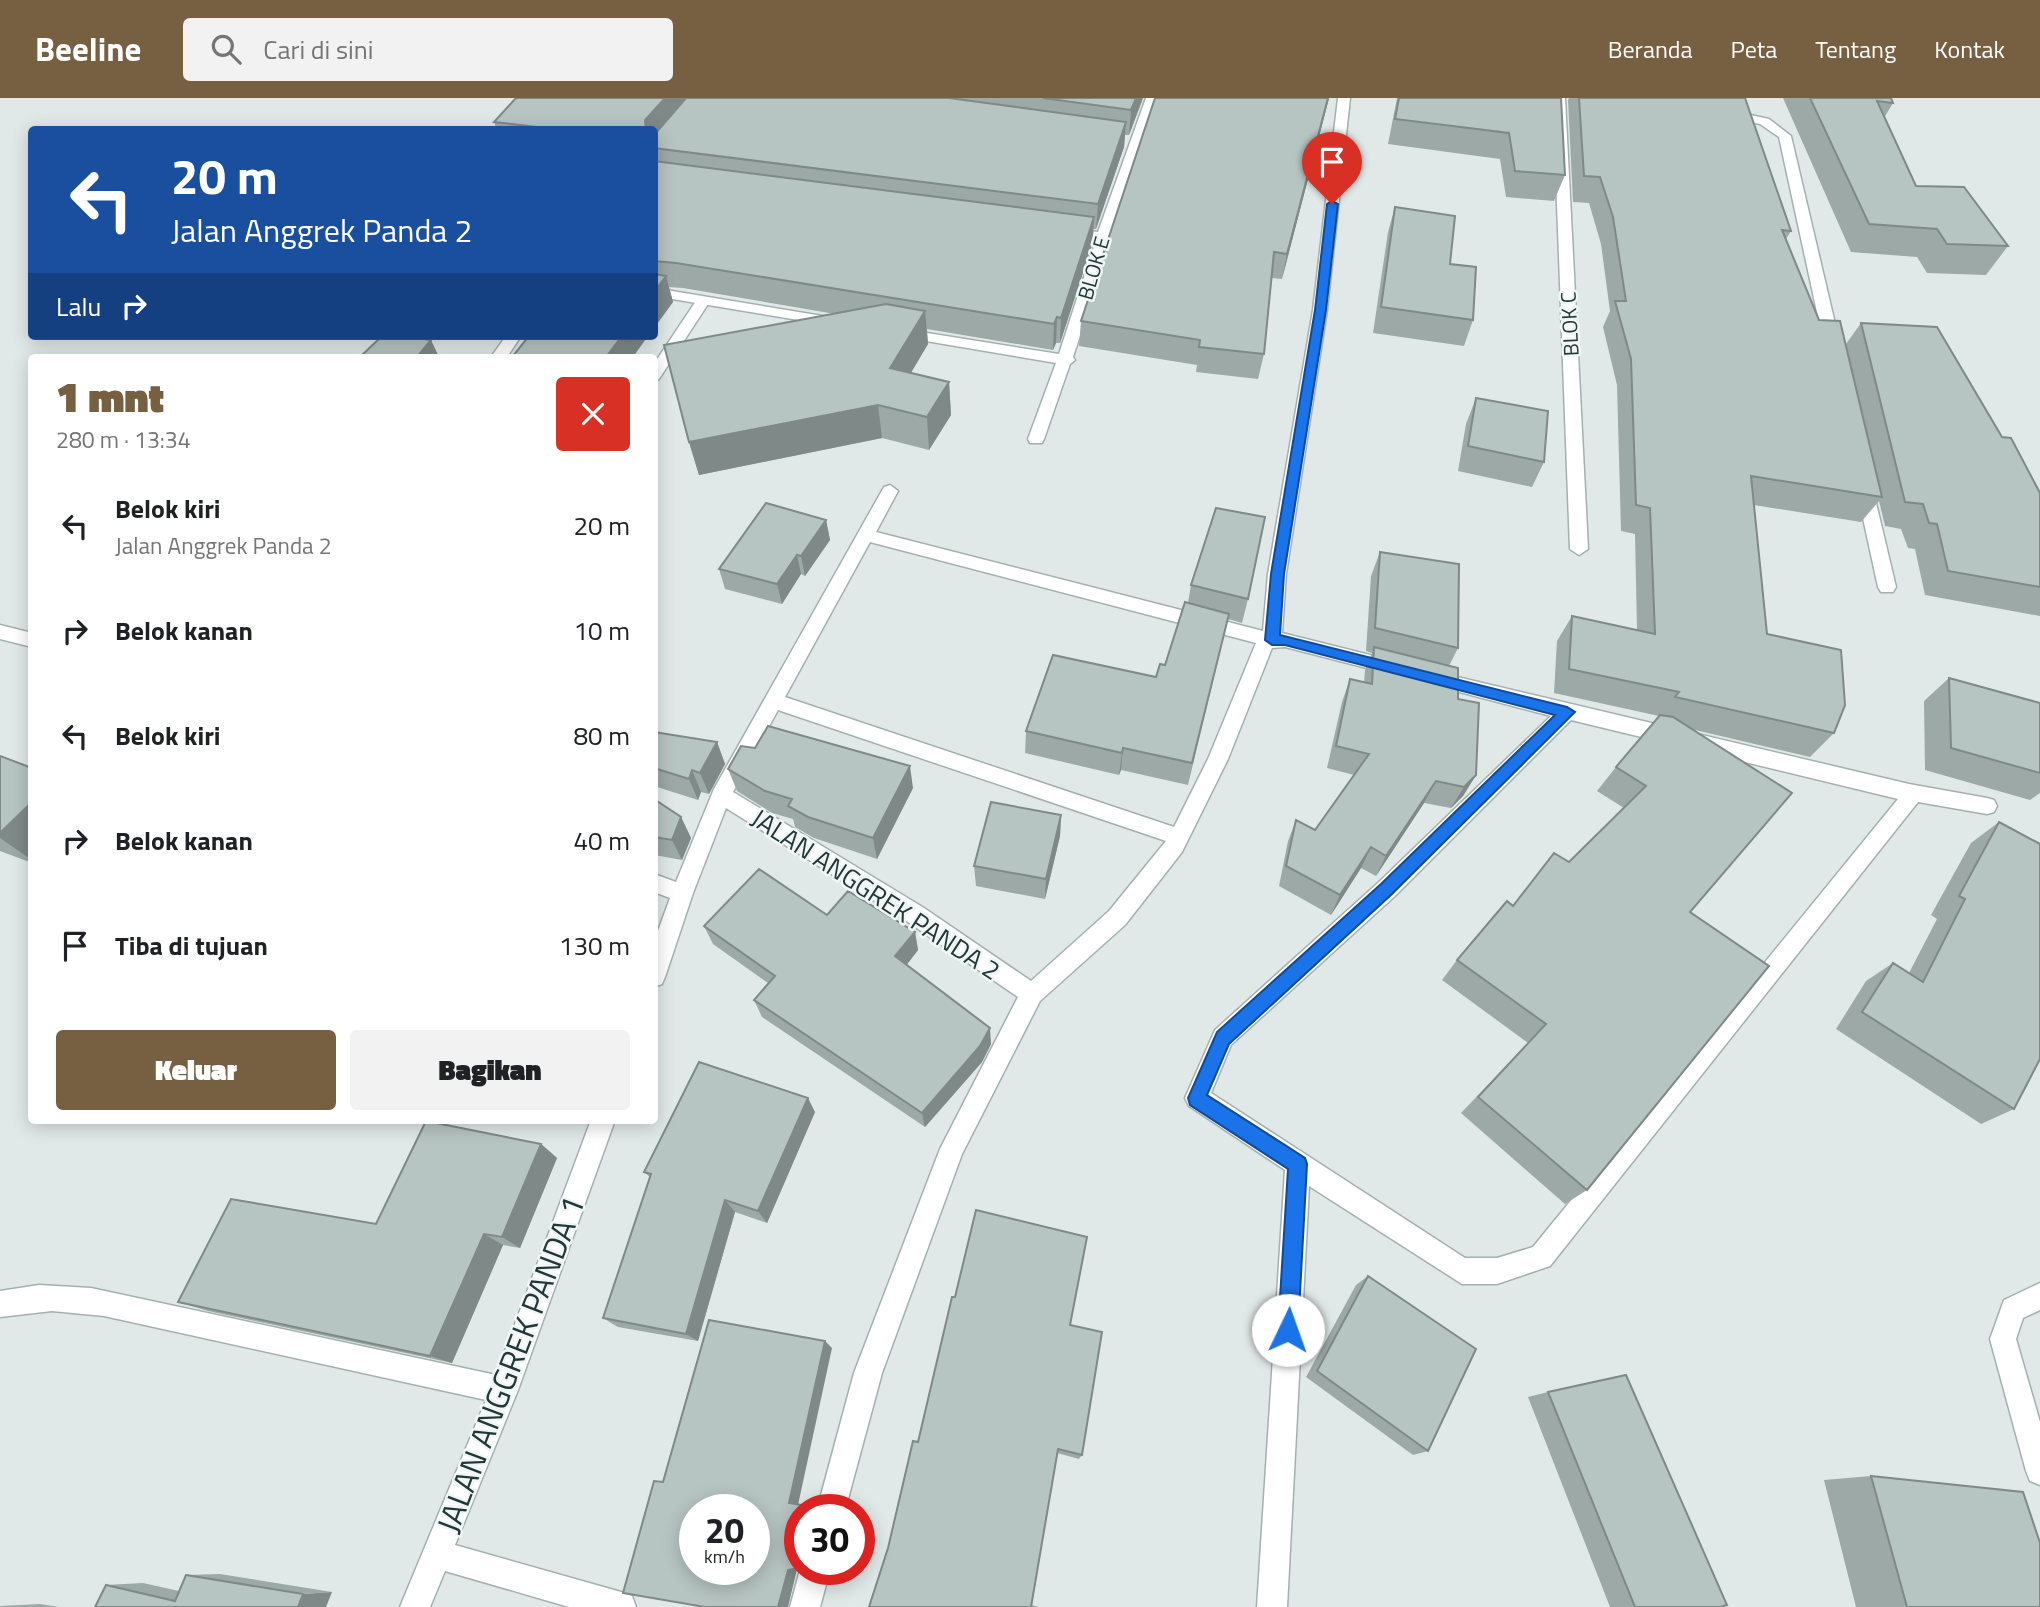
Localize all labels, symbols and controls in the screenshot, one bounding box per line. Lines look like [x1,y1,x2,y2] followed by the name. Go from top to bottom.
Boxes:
[183,18,673,81] search box
[35,24,141,74] text: Beeline
[207,30,245,68] icon: search
[263,30,373,69] text: Cari di sini
[1608,31,1693,67] text: Beranda
[1731,31,1777,67] text: Peta
[1815,31,1896,67] text: Tentang
[1934,31,2005,67] text: Kontak
[1302,132,1362,204] pin
[171,138,278,213] text: 20 m
[1313,143,1351,181] icon: arrive
[56,154,147,245] icon: left
[171,206,472,254] text: Jalan Anggrek Panda 2
[1069,233,1117,303] street label: BLOK E
[56,287,101,326] text: Lalu
[115,287,153,325] icon: right
[1551,291,1587,357] street label: BLOK C
[56,364,164,428] text: 1 mnt
[556,377,630,451] button: close
[56,422,191,457] text: 280 m · 13:34
[115,489,221,528] text: Belok kiri
[573,506,630,545] text: 20 m
[56,507,94,545] icon: left
[115,528,332,563] text: Jalan Anggrek Panda 2
[115,611,253,650] text: Belok kanan
[573,611,630,650] text: 10 m
[56,612,94,650] icon: right
[115,716,221,755] text: Belok kiri
[573,716,630,755] text: 80 m
[56,717,94,755] icon: left
[744,799,1008,989] street label: JALAN ANGGREK PANDA 2
[115,821,253,860] text: Belok kanan
[573,821,630,860] text: 40 m
[56,822,94,860] icon: right
[115,926,268,965] text: Tiba di tujuan
[559,926,630,965] text: 130 m
[56,927,94,965] icon: arrive
[56,1030,336,1110] button: Keluar
[350,1030,630,1110] button: Bagikan
[424,1189,596,1539] street label: JALAN ANGGREK PANDA 1
[1251,1293,1325,1367] position arrow
[784,1494,875,1585] speed limit sign: 30
[705,1503,744,1557] text: 20
[704,1543,745,1570] text: km/h

